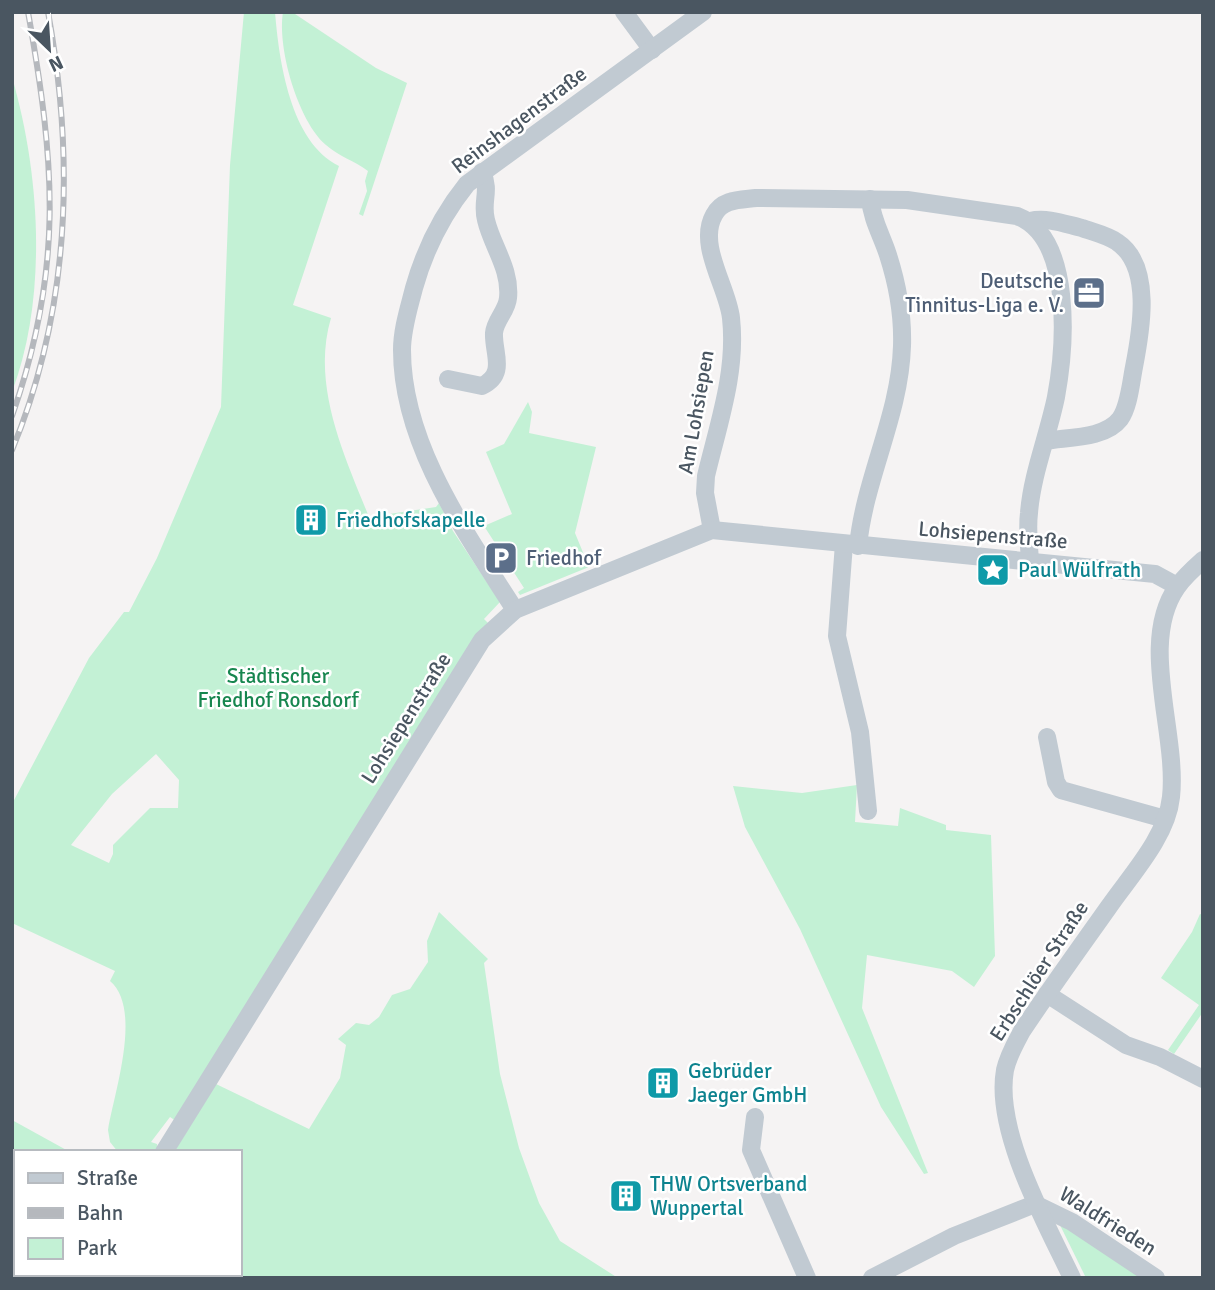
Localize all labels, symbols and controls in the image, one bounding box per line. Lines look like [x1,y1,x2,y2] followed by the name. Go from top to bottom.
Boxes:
[14,14,84,84] north arrow
[45,50,67,77] text: N
[446,61,592,179] street label: Reinshagenstraße
[905,268,1064,318] place label: Deutsche Tinnitus-Liga e. V.
[1070,274,1108,312] office icon: Deutsche Tinnitus-Liga e. V.
[672,348,720,476] street label: Am Lohsiepen
[292,501,330,539] building icon: Friedhofskapelle
[336,507,486,533] place label: Friedhofskapelle
[917,516,1069,554] street label: Lohsiepenstraße
[482,539,520,577] parking icon: Friedhof
[526,545,602,571] place label: Friedhof
[974,551,1012,589] place icon: Paul Wülfrath
[1018,557,1141,583] place label: Paul Wülfrath
[355,648,457,788] street label: Lohsiepenstraße
[197,663,360,713] park label: Städtischer Friedhof Ronsdorf
[984,896,1094,1046] street label: Erbschlöer Straße
[688,1058,807,1108] place label: Gebrüder Jaeger GmbH
[644,1064,682,1102] building icon: Gebrüder Jaeger GmbH
[14,1150,242,1276] legend
[77,1165,138,1191] text: Straße
[650,1171,807,1221] place label: THW Ortsverband Wuppertal
[607,1177,645,1215] building icon: THW Ortsverband Wuppertal
[1055,1181,1161,1261] street label: Waldfrieden
[77,1200,123,1226] text: Bahn
[77,1235,118,1261] text: Park

